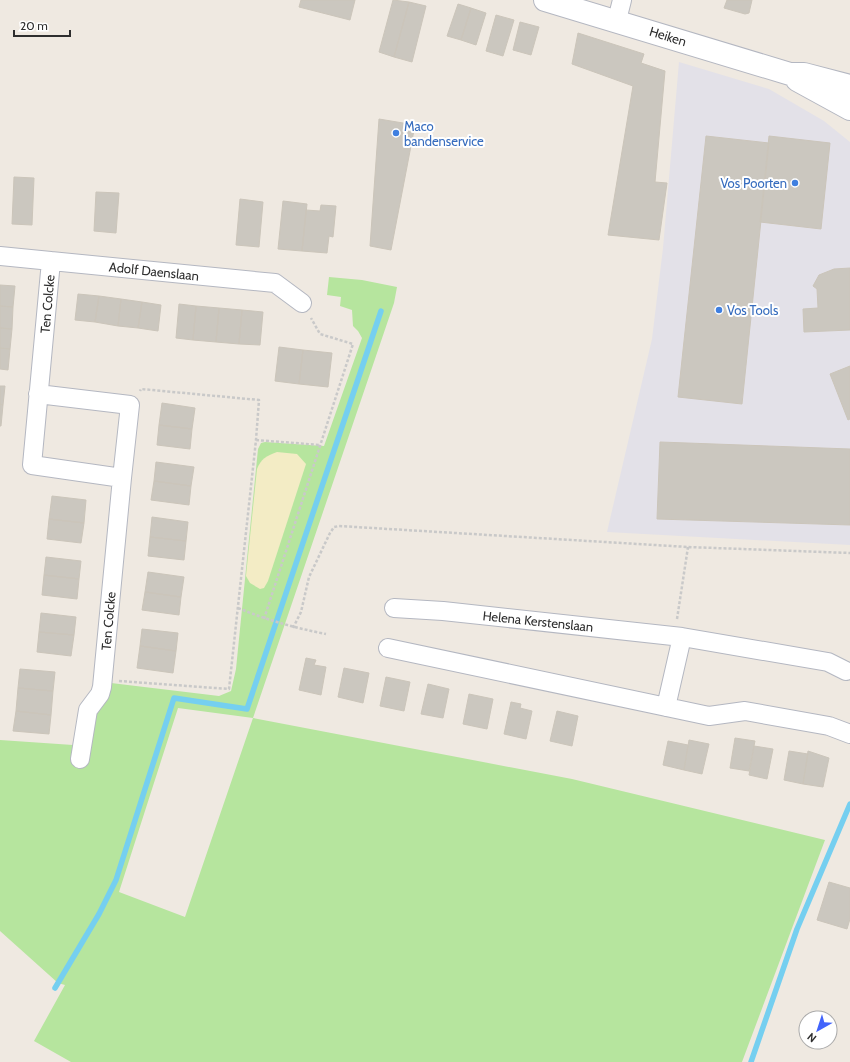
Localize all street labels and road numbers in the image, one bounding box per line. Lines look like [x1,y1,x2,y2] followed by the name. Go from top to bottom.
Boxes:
[648,23,688,49] street label: Heiken
[108,258,200,284] street label: Adolf Daenslaan
[36,274,58,334] street label: Ten Colcke
[97,591,119,651] street label: Ten Colcke
[482,607,594,635] street label: Helena Kerstenslaan

